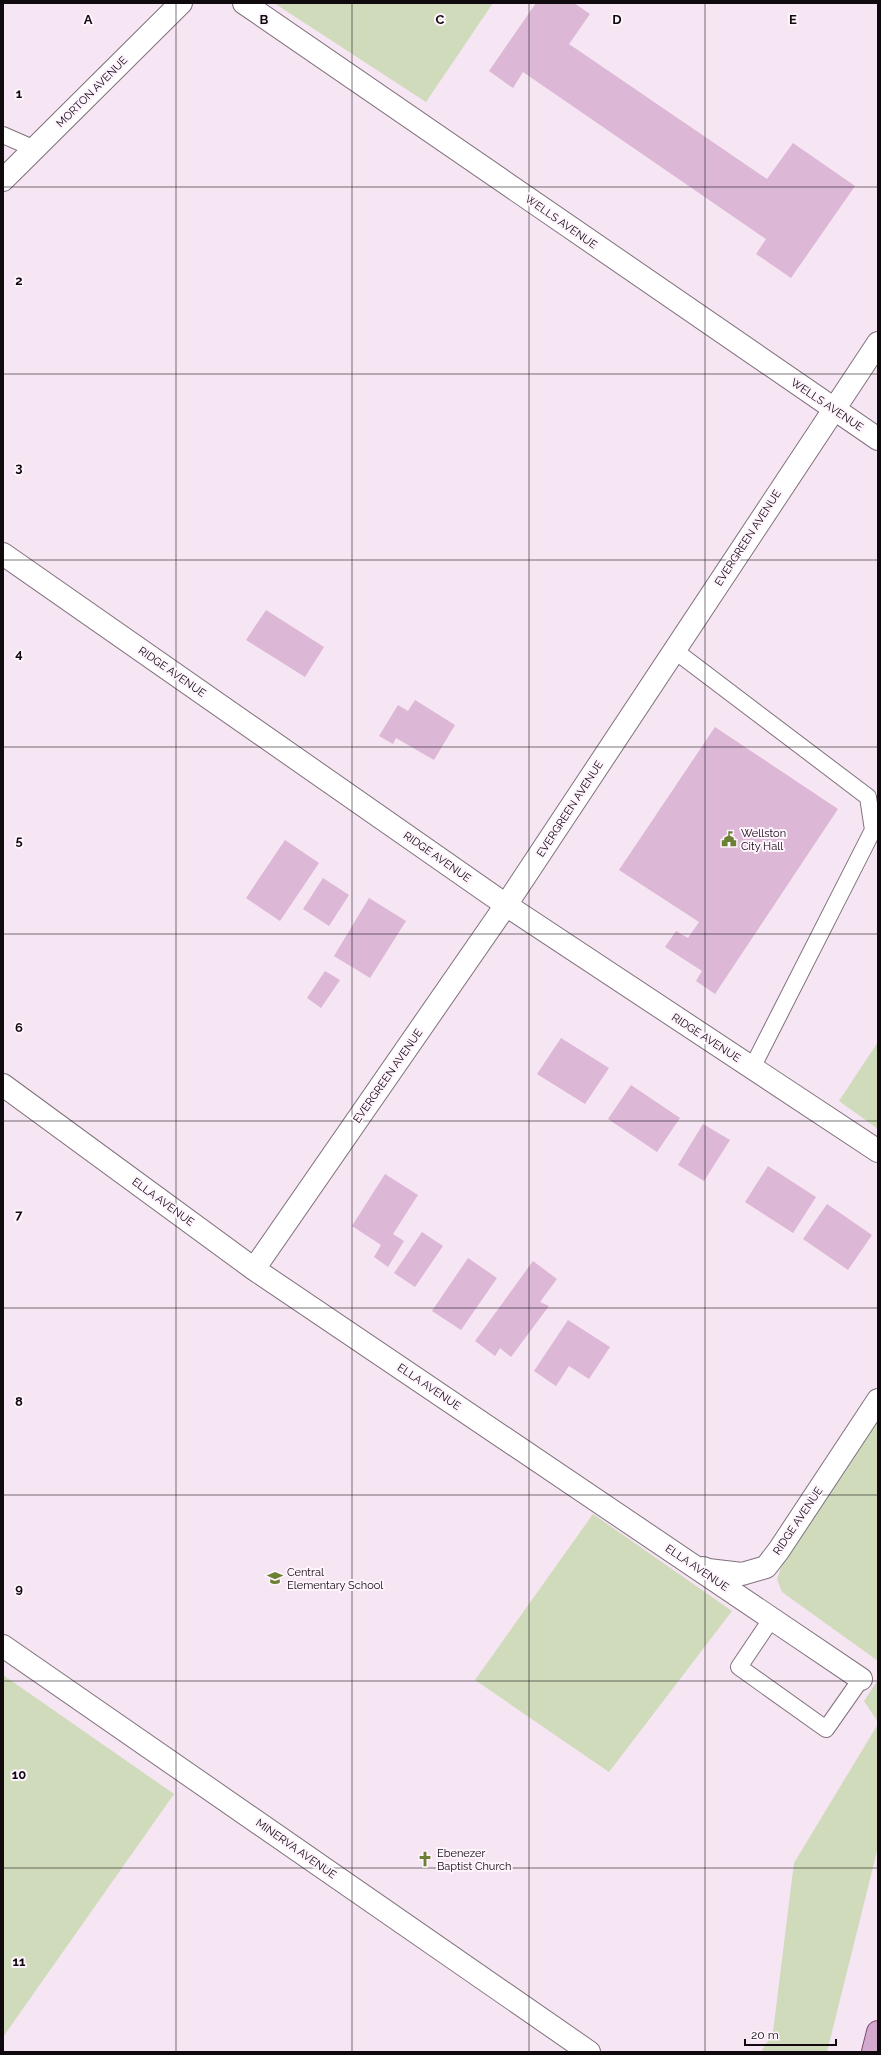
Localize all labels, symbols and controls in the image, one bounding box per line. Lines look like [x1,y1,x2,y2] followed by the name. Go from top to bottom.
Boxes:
[84,12,93,27] text: A
[260,12,269,27] text: B
[436,12,445,27] text: C
[612,12,622,27] text: D
[789,12,797,27] text: E
[54,54,130,130] street label: MORTON AVENUE
[16,86,23,101] text: 1
[523,192,600,252] street label: WELLS AVENUE
[15,273,23,288] text: 2
[788,376,866,434] street label: WELLS AVENUE
[15,460,23,475] text: 3
[712,487,784,588] street label: EVERGREEN AVENUE
[136,644,208,700] street label: RIDGE AVENUE
[15,646,23,661] text: 4
[534,758,606,859] street label: EVERGREEN AVENUE
[741,827,786,853] place label: Wellston City Hall
[401,829,473,885] street label: RIDGE AVENUE
[720,830,738,848] public building icon: Wellston City Hall
[15,833,23,848] text: 5
[669,1011,743,1065] street label: RIDGE AVENUE
[15,1020,23,1035] text: 6
[351,1026,426,1126] street label: EVERGREEN AVENUE
[129,1175,197,1229] street label: ELLA AVENUE
[15,1207,23,1222] text: 7
[395,1361,463,1413] street label: ELLA AVENUE
[15,1394,23,1409] text: 8
[770,1484,826,1557] street label: RIDGE AVENUE
[663,1542,731,1594] street label: ELLA AVENUE
[287,1566,383,1592] place label: Central Elementary School
[266,1569,284,1587] school or university icon: Central Elementary School
[15,1581,23,1596] text: 9
[12,1767,26,1782] text: 10
[253,1816,339,1882] street label: MINERVA AVENUE
[437,1847,512,1873] place label: Ebenezer Baptist Church
[416,1850,434,1868] church icon: Ebenezer Baptist Church
[13,1954,26,1969] text: 11
[745,2021,836,2047] scale bar
[751,2028,779,2042] text: 20 m

